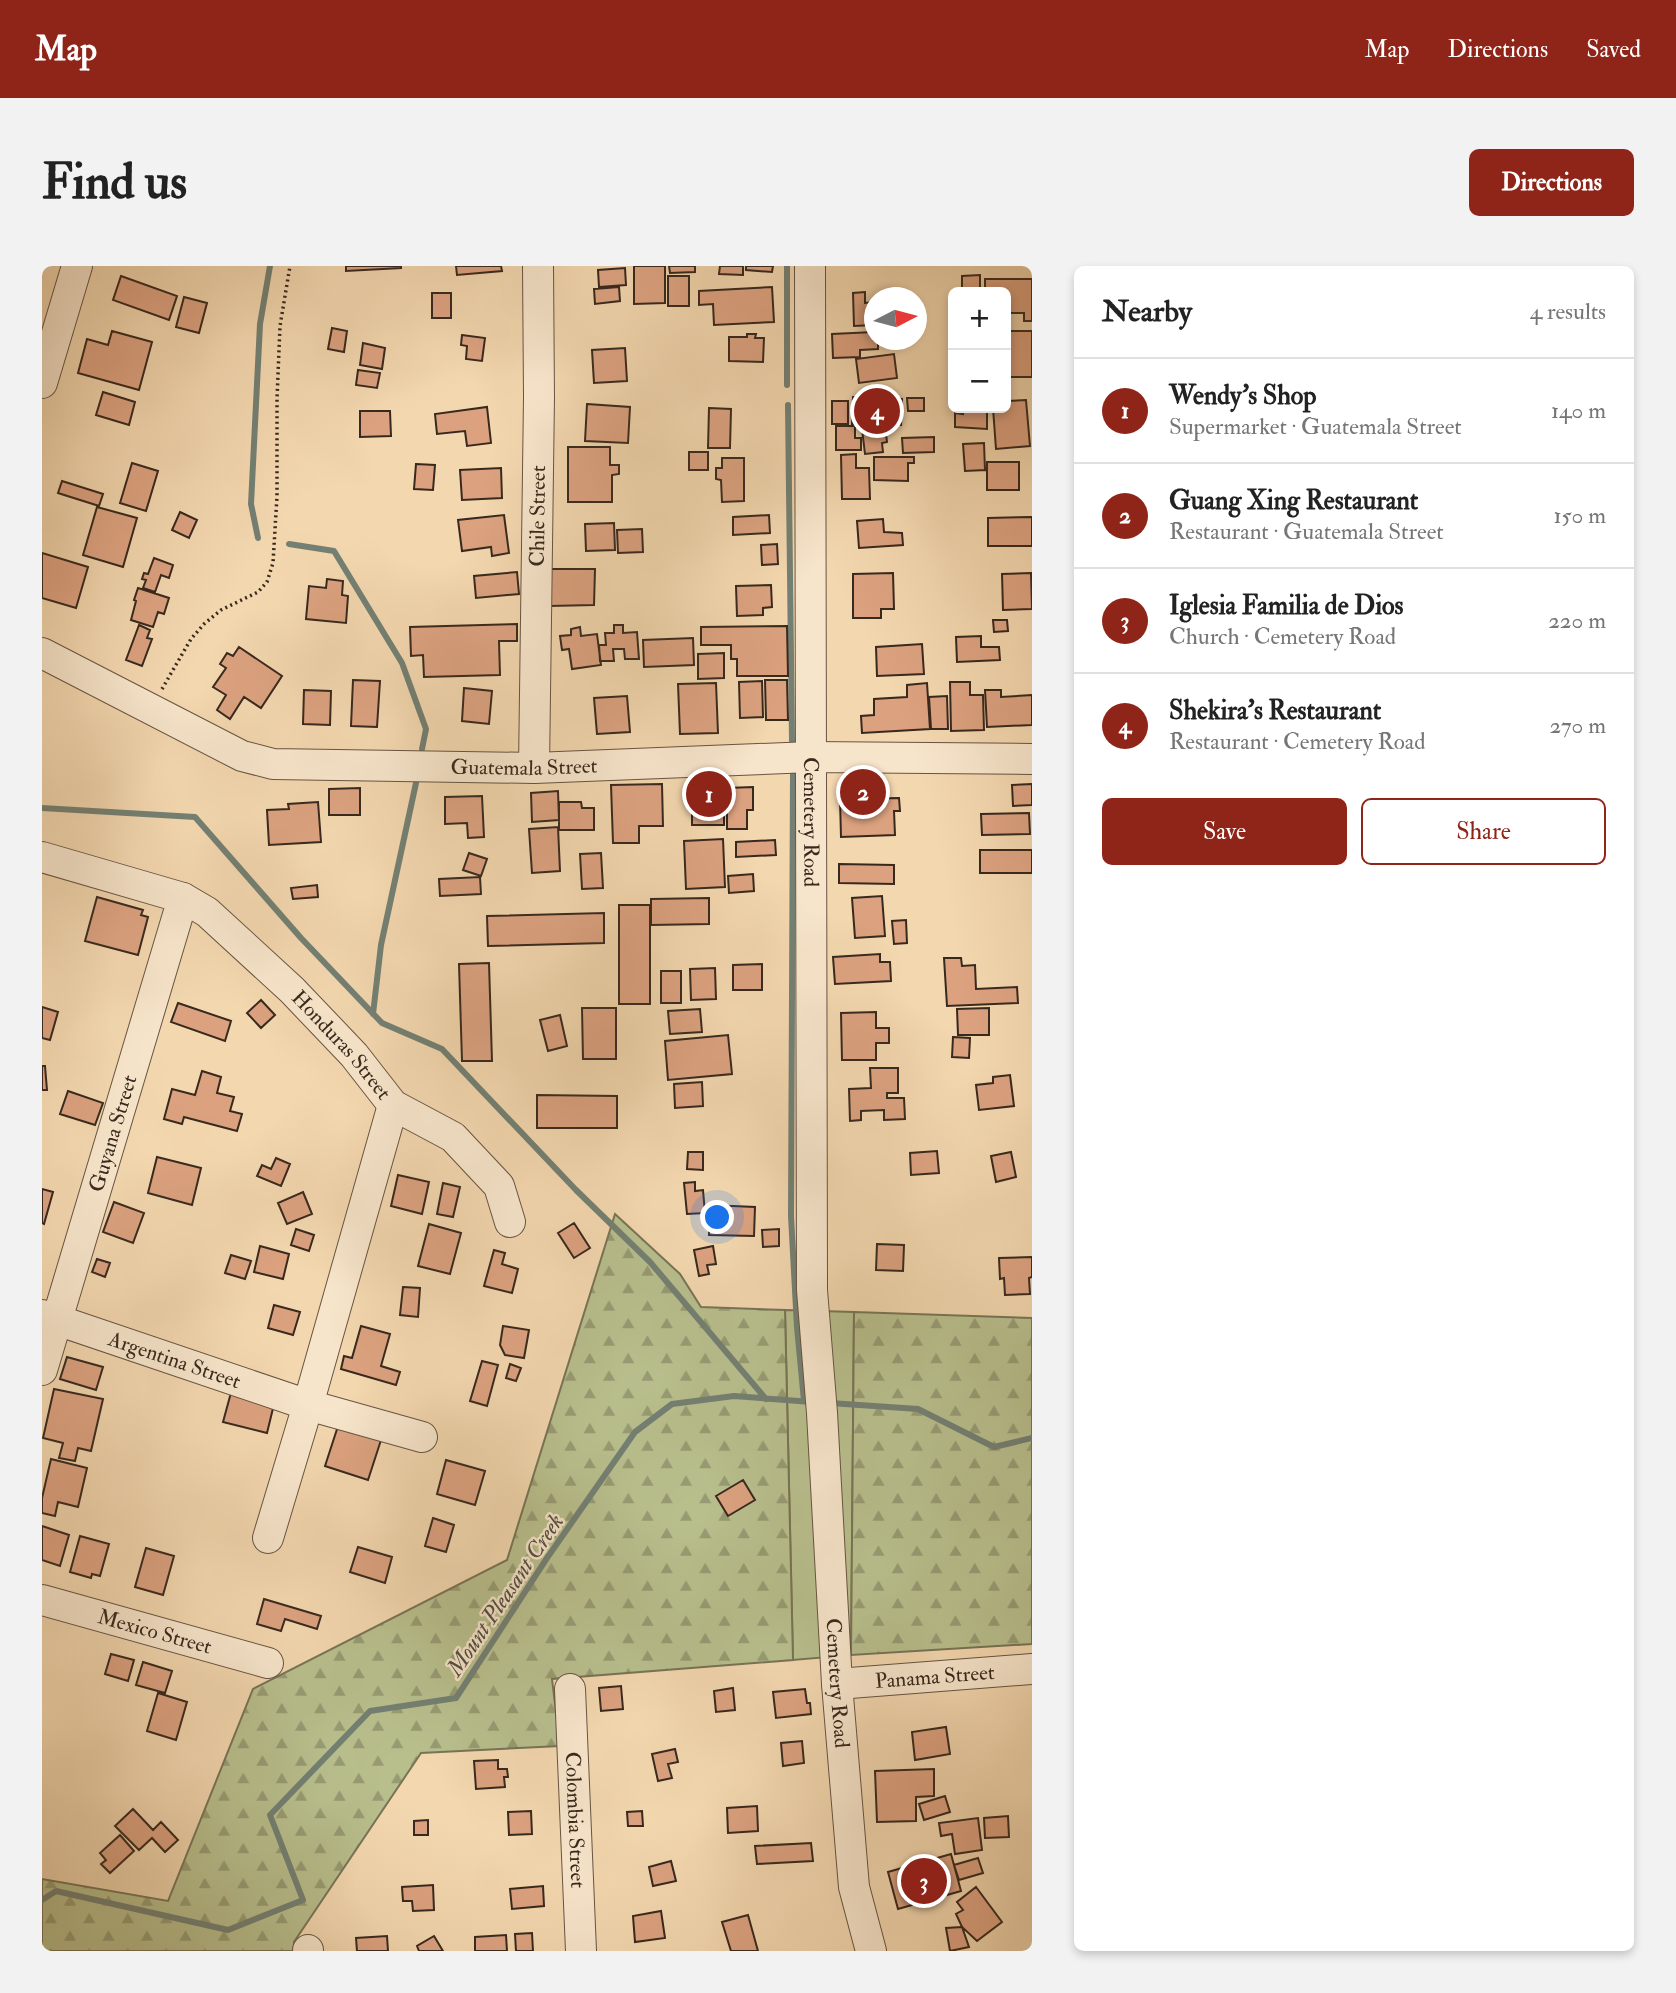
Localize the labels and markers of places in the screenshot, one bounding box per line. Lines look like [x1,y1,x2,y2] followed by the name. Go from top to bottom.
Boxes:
[854,385,900,437] pin: 4
[840,766,886,818] pin: 2
[686,768,732,820] pin: 1
[901,1855,947,1907] pin: 3

